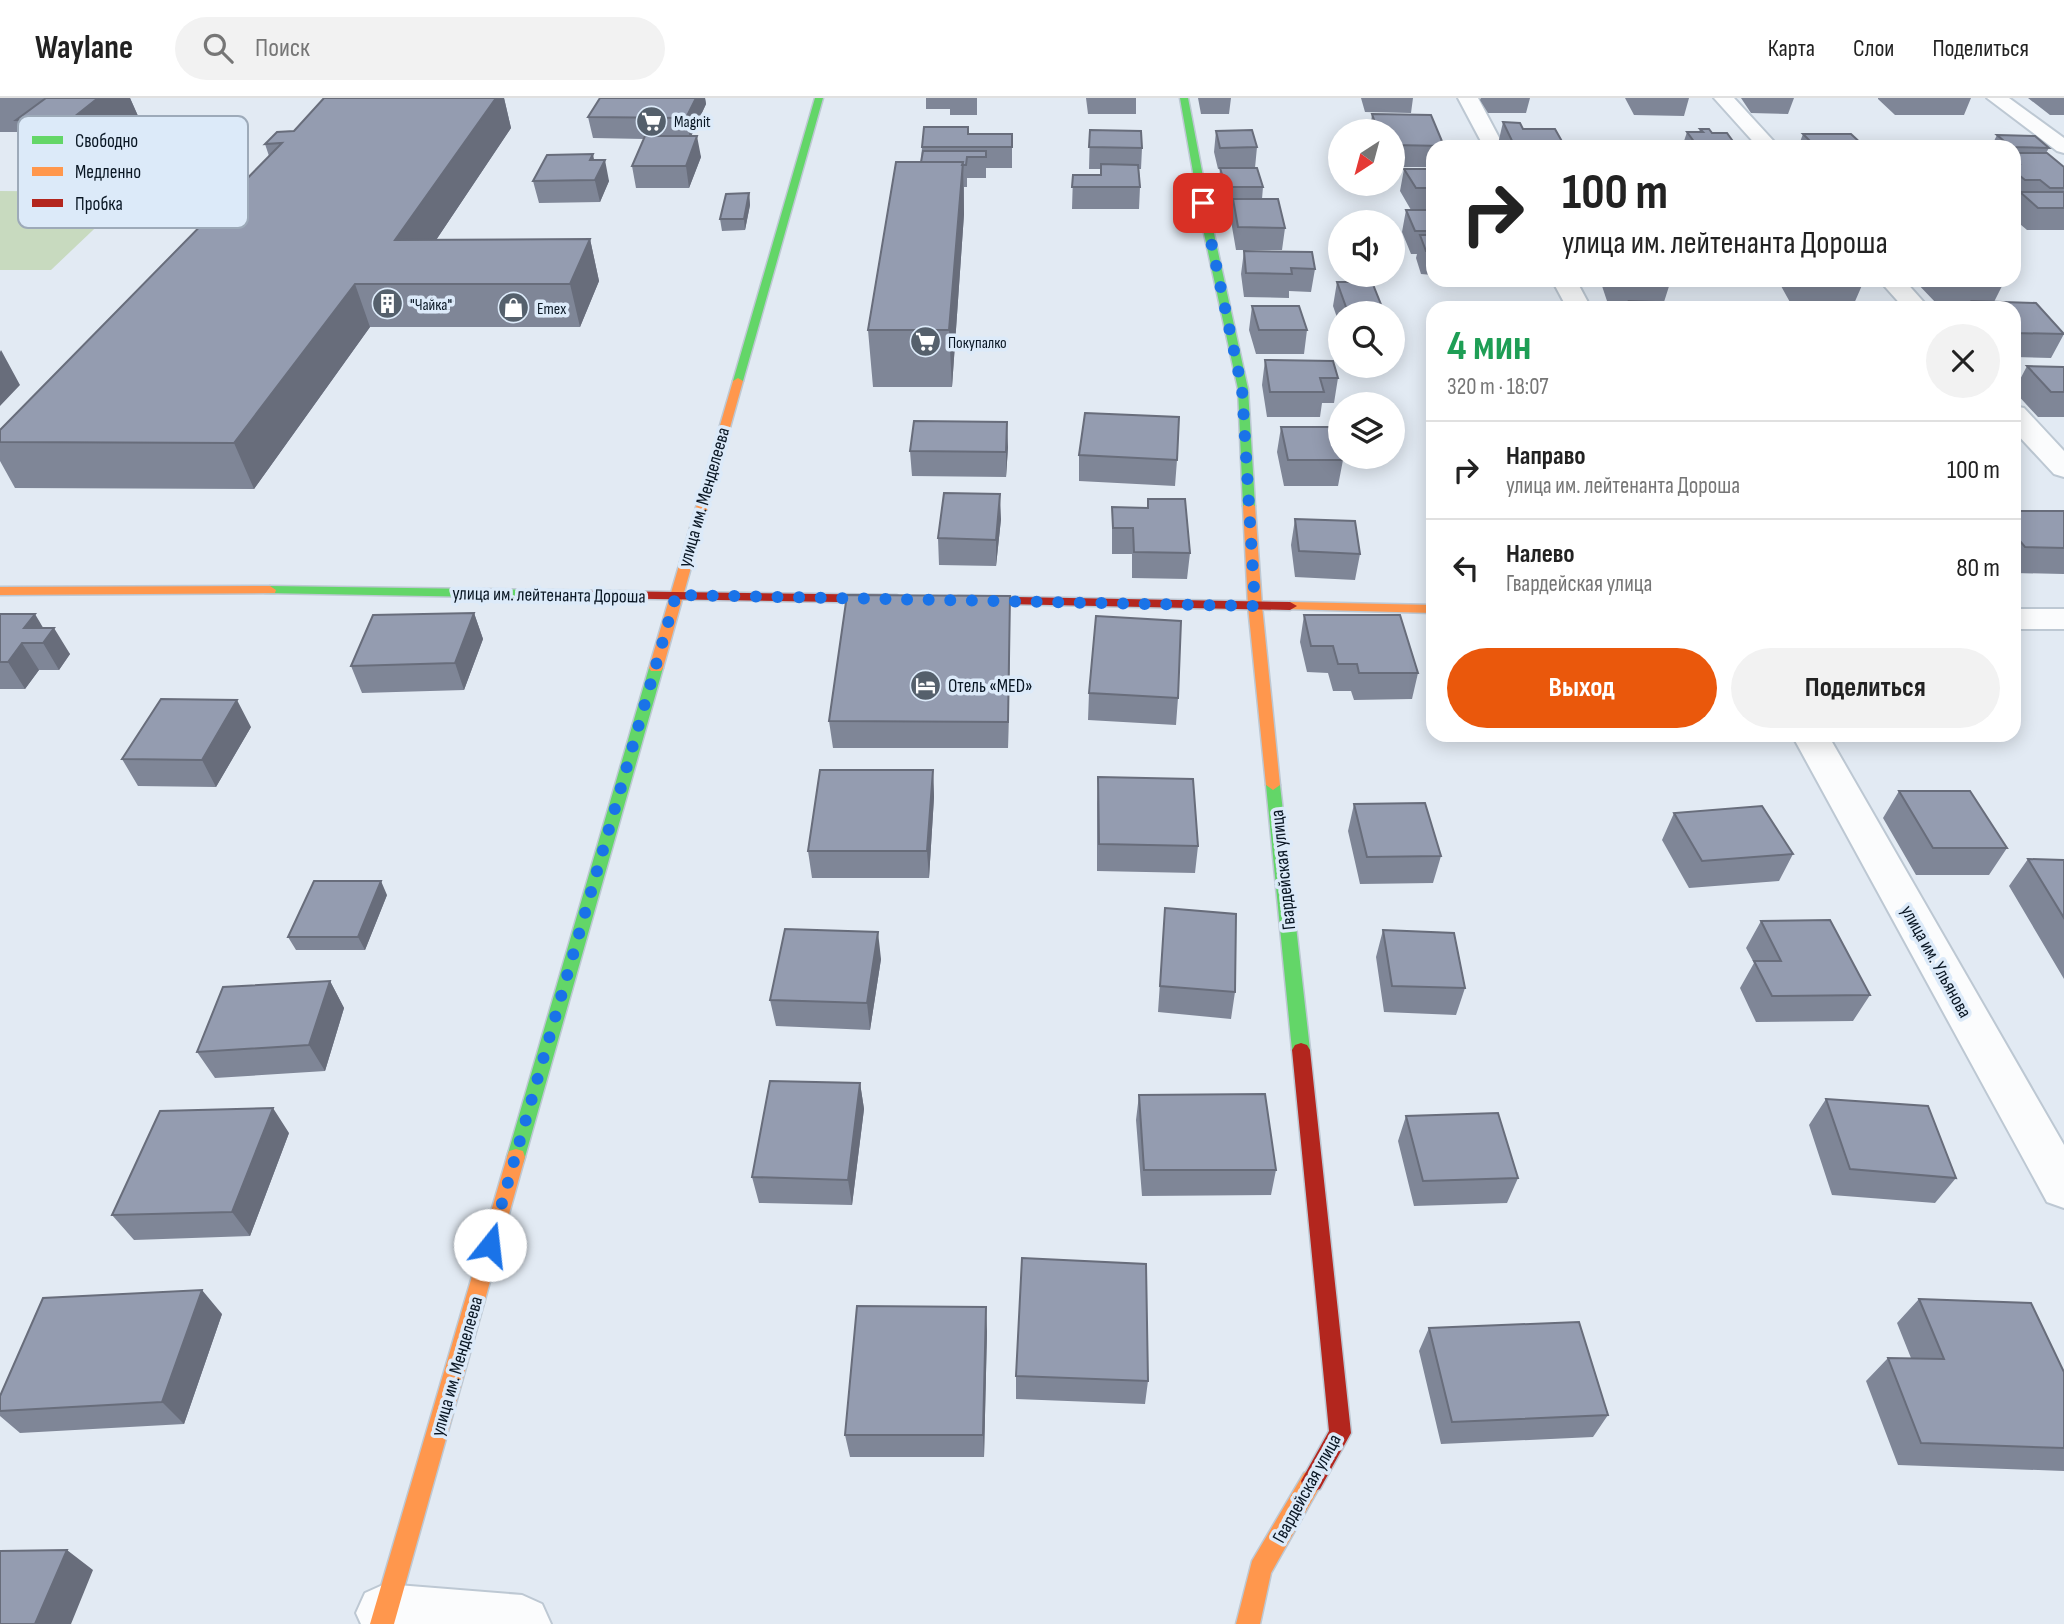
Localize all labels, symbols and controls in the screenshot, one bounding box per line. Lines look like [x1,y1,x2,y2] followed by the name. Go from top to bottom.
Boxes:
[175,17,665,80] search box
[35,28,133,68] text: Waylane
[199,29,237,67] icon: search
[255,33,310,64] text: Поиск
[1768,34,1815,63] text: Карта
[1853,34,1894,63] text: Слои
[1932,34,2029,63] text: Поделиться
[634,104,668,138] supermarket icon: Magnit
[674,113,711,132] place label: Magnit
[18,116,248,228] legend
[1328,119,1405,196] north arrow
[1328,119,1405,469] map controls
[75,130,138,153] text: Свободно
[75,161,141,184] text: Медленно
[1562,164,1668,223] text: 100 m
[1447,168,1538,259] icon: right
[1173,173,1233,233] pin
[1184,184,1222,222] icon: arrive
[75,193,123,216] text: Пробка
[1328,210,1405,287] button: sound
[1562,224,1888,263] text: улица им. лейтенанта Дороша
[370,287,404,321] building icon: "Чайка"
[497,291,531,325] shop icon: Emex
[410,296,452,315] place label: "Чайка"
[537,300,566,319] place label: Emex
[1328,301,1405,378] button: search
[1447,321,1531,372] text: 4 мин
[1926,324,2000,398] button: close
[908,325,942,359] supermarket icon: Покупалко
[948,334,1007,353] place label: Покупалко
[1447,373,1549,401] text: 320 m · 18:07
[1328,392,1405,469] button: layers
[674,425,735,570] street label: улица им. Менделеева
[1506,441,1585,472] text: Направо
[1447,451,1485,489] icon: right
[1947,455,2000,486] text: 100 m
[1506,472,1740,500] text: улица им. лейтенанта Дороша
[1506,539,1575,570] text: Налево
[1447,549,1485,587] icon: left
[1956,553,2000,584] text: 80 m
[1506,570,1652,598] text: Гвардейская улица
[452,582,646,609] street label: улица им. лейтенанта Дороша
[1447,648,1717,728] button: Выход
[1731,648,2000,728] button: Поделиться
[908,668,942,702] hotel icon: Отель «MED»
[948,675,1033,698] place label: Отель «MED»
[1266,809,1301,931] street label: Гвардейская улица
[1895,901,1976,1022] street label: улица им. Ульянова
[453,1208,527,1282] position arrow
[427,1294,488,1439] street label: улица им. Менделеева
[1268,1430,1347,1547] street label: Гвардейская улица

